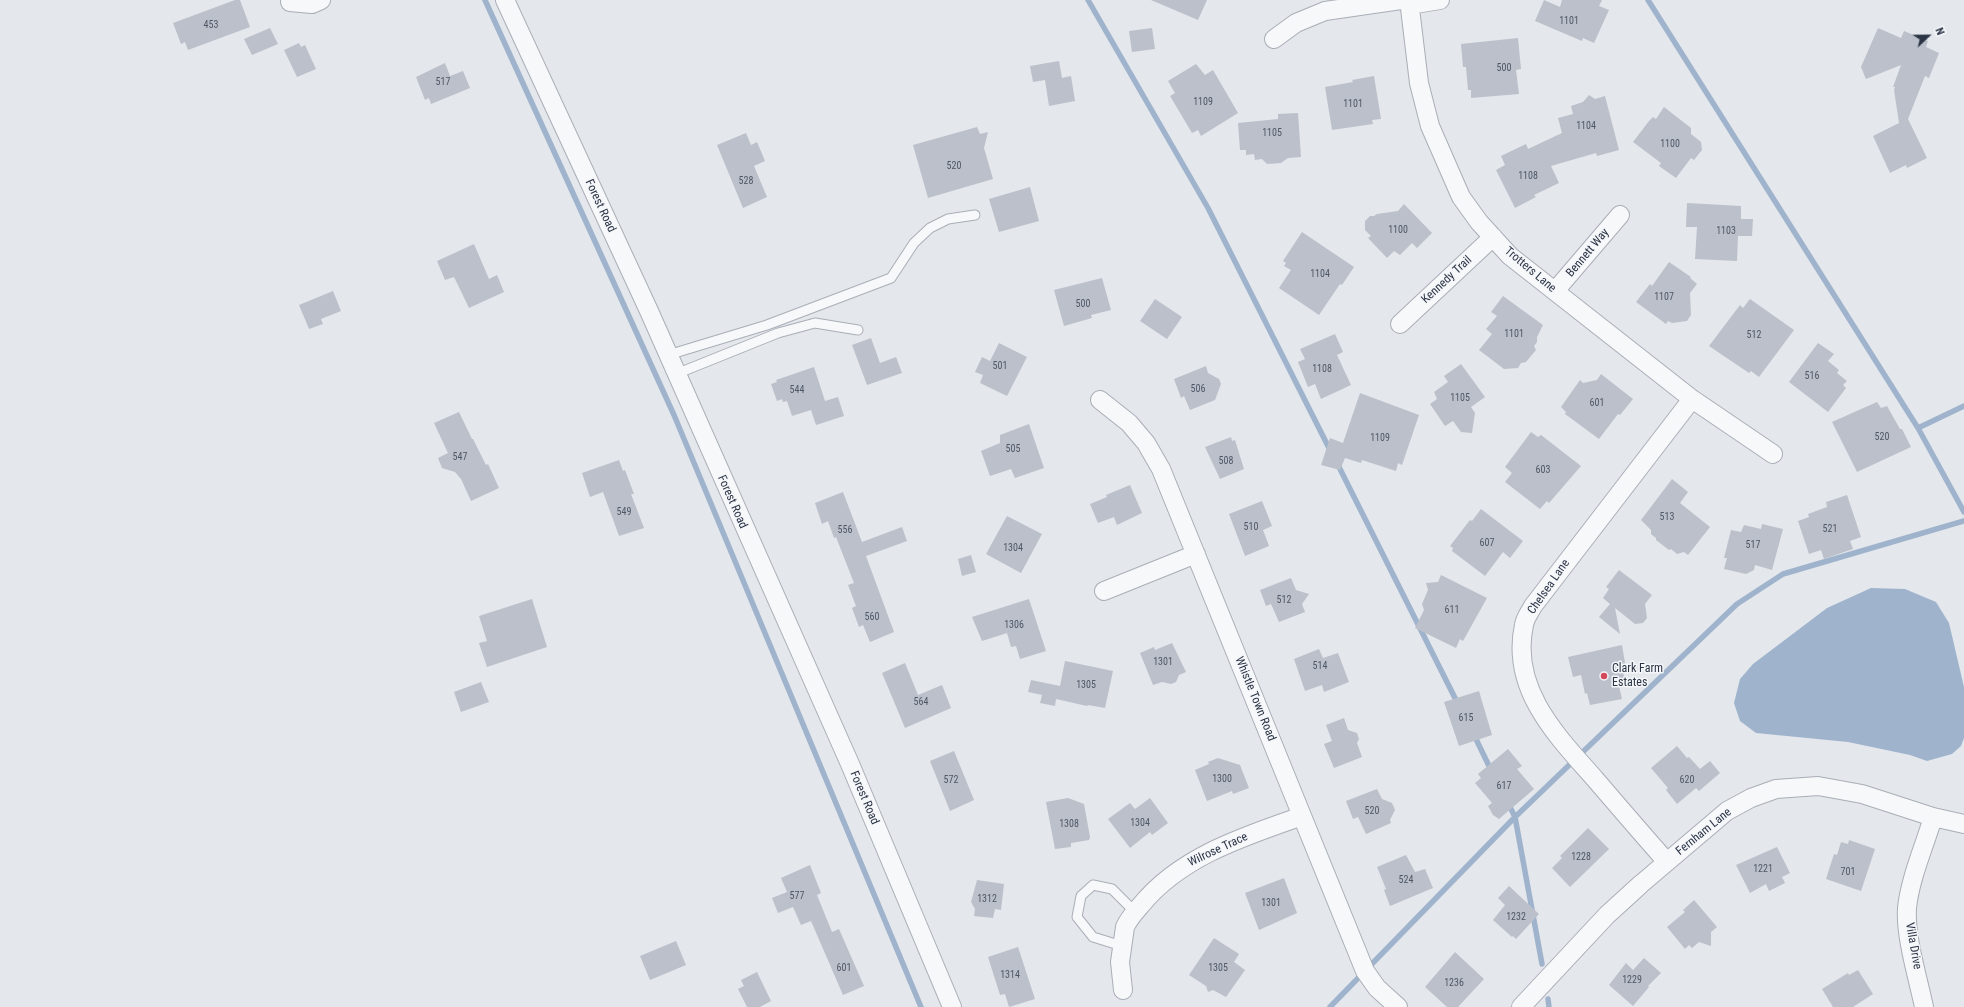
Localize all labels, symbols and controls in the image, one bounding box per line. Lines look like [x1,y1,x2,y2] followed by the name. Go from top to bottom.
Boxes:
[1559,15,1579,27] house number: 1101
[1908,16,1948,56] north arrow
[204,19,218,31] house number: 453
[1932,26,1947,37] text: N
[1497,62,1511,74] house number: 500
[436,76,450,88] house number: 517
[1193,96,1213,108] house number: 1109
[1343,98,1363,110] house number: 1101
[1576,120,1596,132] house number: 1104
[1262,127,1282,139] house number: 1105
[1660,138,1680,150] house number: 1100
[947,160,961,172] house number: 520
[1518,170,1538,182] house number: 1108
[739,175,753,187] house number: 528
[581,177,619,235] street label: Forest Road
[1388,224,1408,236] house number: 1100
[1716,225,1736,237] house number: 1103
[1564,226,1612,280] street label: Bennett Way
[1501,244,1559,296] street label: Trotters Lane
[1419,253,1475,307] street label: Kennedy Trail
[1310,268,1330,280] house number: 1104
[1654,291,1674,303] house number: 1107
[1076,298,1090,310] house number: 500
[1504,328,1524,340] house number: 1101
[1747,329,1761,341] house number: 512
[993,360,1007,372] house number: 501
[1312,363,1332,375] house number: 1108
[1805,370,1819,382] house number: 516
[1191,383,1205,395] house number: 506
[790,384,804,396] house number: 544
[1450,392,1470,404] house number: 1105
[1590,397,1604,409] house number: 601
[1875,431,1889,443] house number: 520
[1370,432,1390,444] house number: 1109
[1006,443,1020,455] house number: 505
[453,451,467,463] house number: 547
[1219,455,1233,467] house number: 508
[1536,464,1550,476] house number: 603
[714,473,750,531] street label: Forest Road
[617,506,631,518] house number: 549
[1660,511,1674,523] house number: 513
[1244,521,1258,533] house number: 510
[1823,523,1837,535] house number: 521
[838,524,852,536] house number: 556
[1480,537,1494,549] house number: 607
[1746,539,1760,551] house number: 517
[1003,542,1023,554] house number: 1304
[1525,557,1573,617] street label: Chelsea Lane
[1277,594,1291,606] house number: 512
[1445,604,1459,616] house number: 611
[865,611,879,623] house number: 560
[1004,619,1024,631] house number: 1306
[1231,655,1279,743] street label: Whistle Town Road
[1153,656,1173,668] house number: 1301
[1313,660,1327,672] house number: 514
[1612,662,1663,690] place label: Clark Farm Estates
[1599,671,1609,681] marker: Clark Farm Estates
[1076,679,1096,691] house number: 1305
[914,696,928,708] house number: 564
[1459,712,1473,724] house number: 615
[846,769,882,827] street label: Forest Road
[1212,773,1232,785] house number: 1300
[944,774,958,786] house number: 572
[1680,774,1694,786] house number: 620
[1497,780,1511,792] house number: 617
[1365,805,1379,817] house number: 520
[1673,805,1735,859] street label: Fernham Lane
[1130,817,1150,829] house number: 1304
[1059,818,1079,830] house number: 1308
[1186,830,1250,870] street label: Wilrose Trace
[1571,851,1591,863] house number: 1228
[1753,863,1773,875] house number: 1221
[1841,866,1855,878] house number: 701
[1399,874,1413,886] house number: 524
[790,890,804,902] house number: 577
[977,893,997,905] house number: 1312
[1261,897,1281,909] house number: 1301
[1506,911,1526,923] house number: 1232
[1902,921,1924,971] street label: Villa Drive
[837,962,851,974] house number: 601
[1208,962,1228,974] house number: 1305
[1000,969,1020,981] house number: 1314
[1622,974,1642,986] house number: 1229
[1444,977,1464,989] house number: 1236

